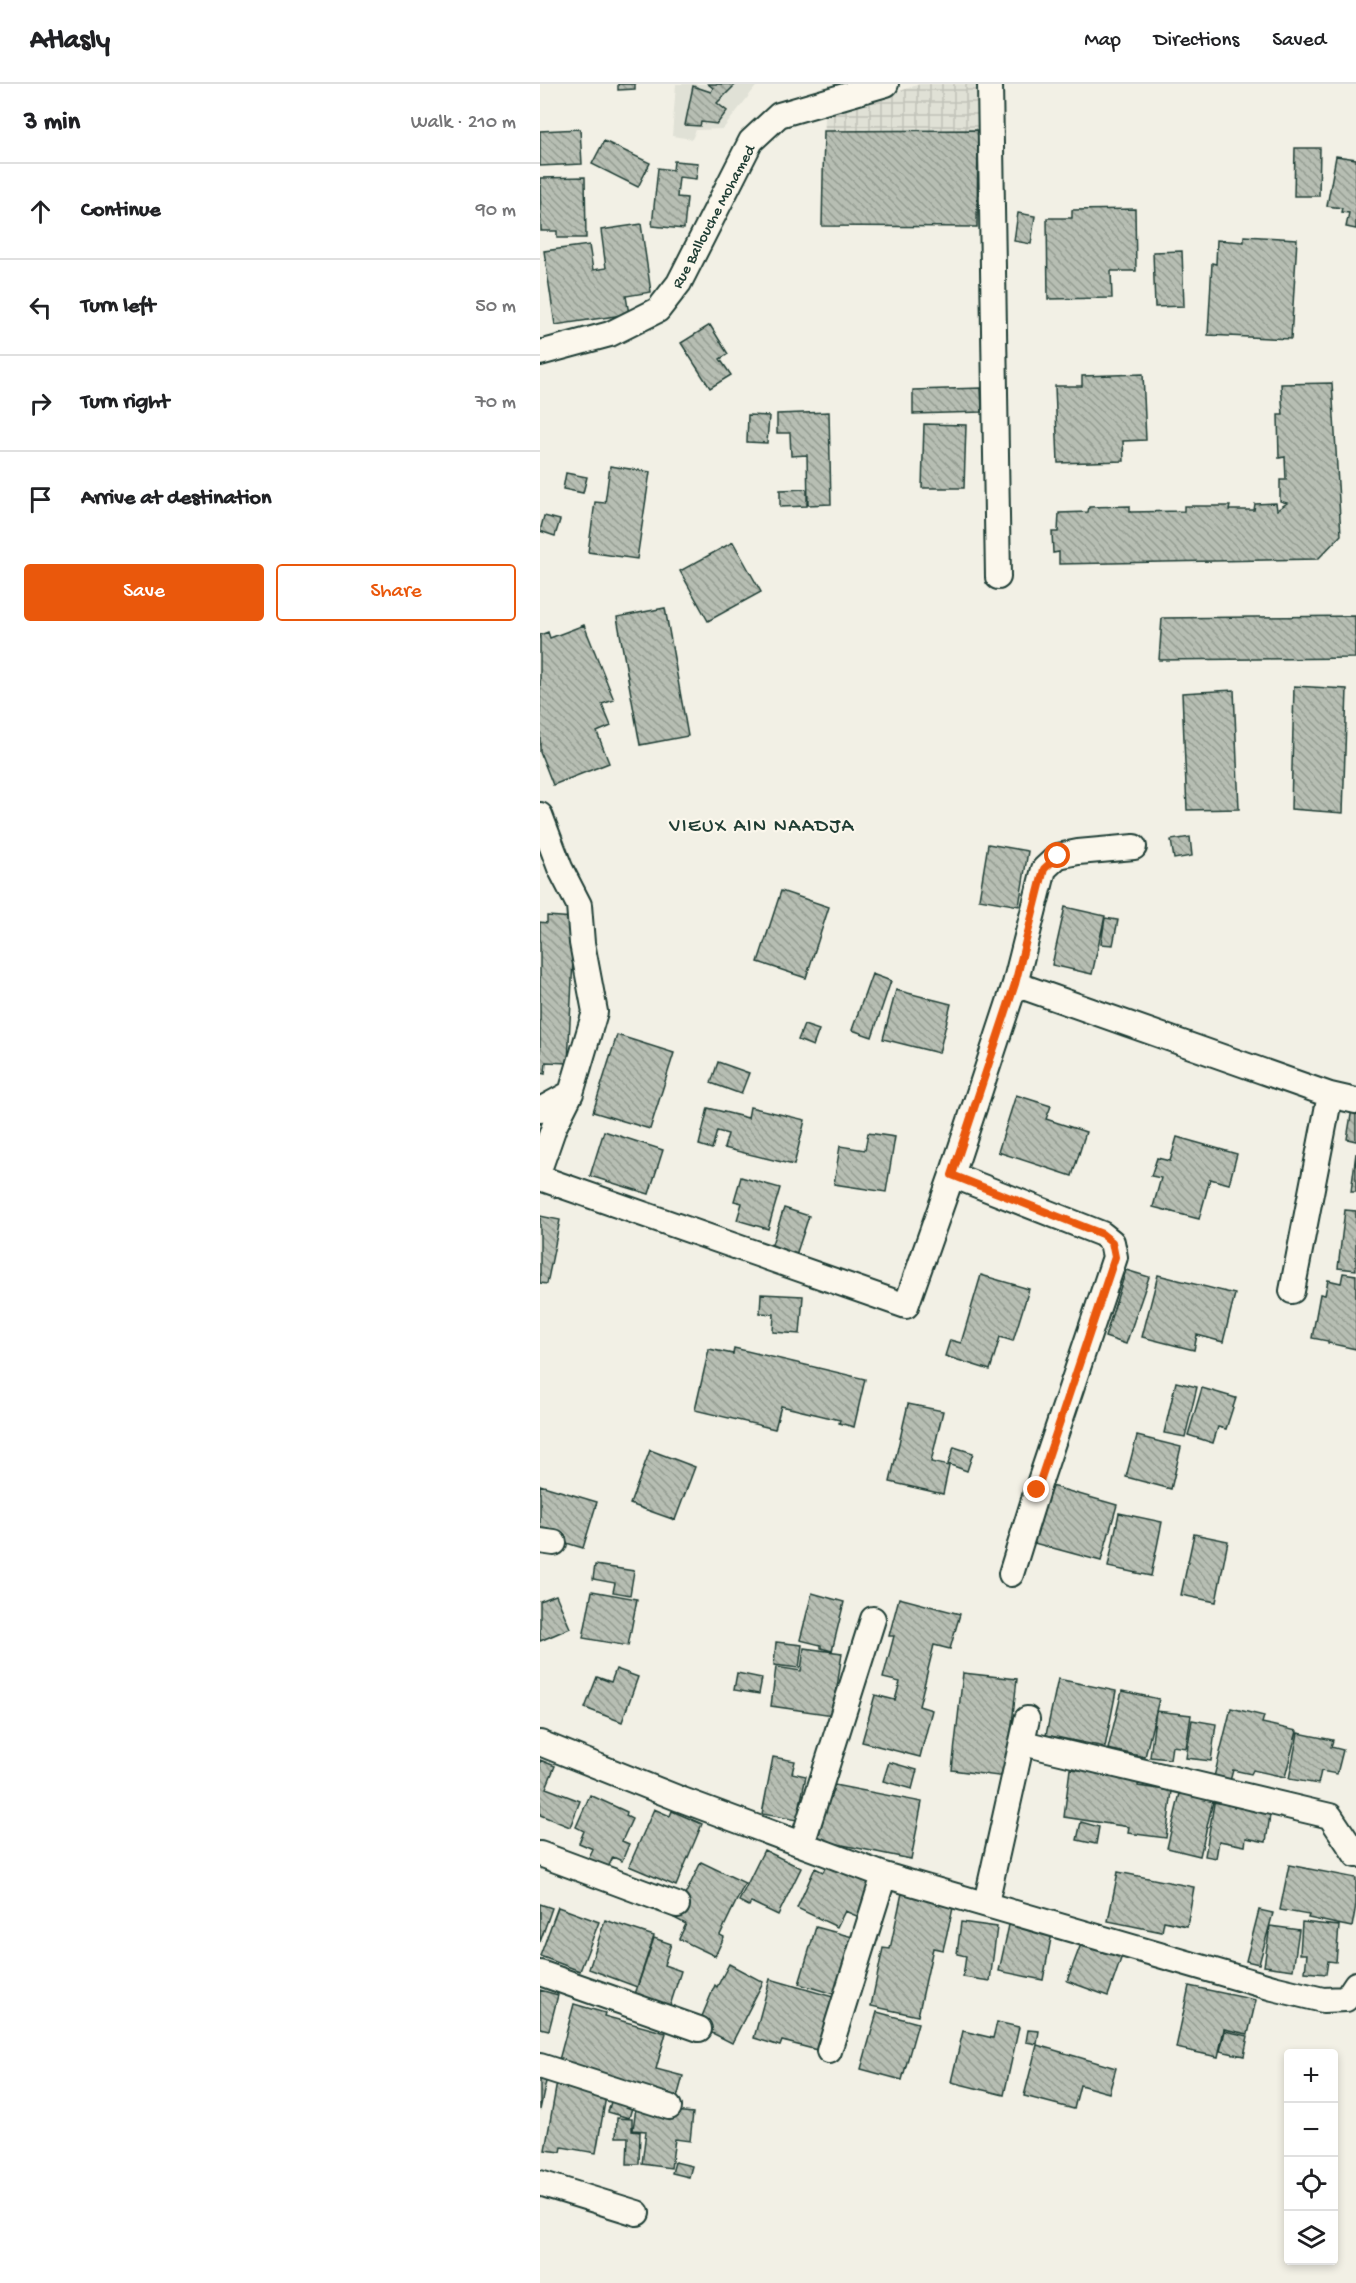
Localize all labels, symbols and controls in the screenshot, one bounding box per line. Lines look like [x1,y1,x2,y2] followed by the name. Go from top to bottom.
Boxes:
[30,25,110,58] text: Atlasly
[1084,29,1121,54] text: Map
[1154,29,1239,54] text: Directions
[1272,29,1326,54] text: Saved
[24,108,80,139] text: 3 min
[411,112,516,135] text: Walk · 210 m
[669,141,762,293] street label: Rue Ballouche Mohamed
[24,195,57,228] icon: ahead
[81,198,161,224] text: Continue
[476,200,516,223] text: 90 m
[24,291,57,324] icon: left
[81,294,155,320] text: Turn left
[475,296,516,319] text: 50 m
[24,387,57,420] icon: right
[81,390,169,416] text: Turn right
[475,392,516,415] text: 70 m
[24,483,57,516] icon: arrive
[81,486,271,512] text: Arrive at destination
[24,564,264,621] button: Save
[276,564,516,621] button: Share
[668,816,855,839] district label: VIEUX AIN NAADJA
[1044,842,1070,868] route start
[1023,1476,1049,1502] route end
[1284,2049,1338,2265] map controls
[1284,2049,1338,2103] button: +
[1284,2103,1338,2157] button: −
[1284,2157,1338,2211] button: locate
[1284,2211,1338,2265] button: layers

